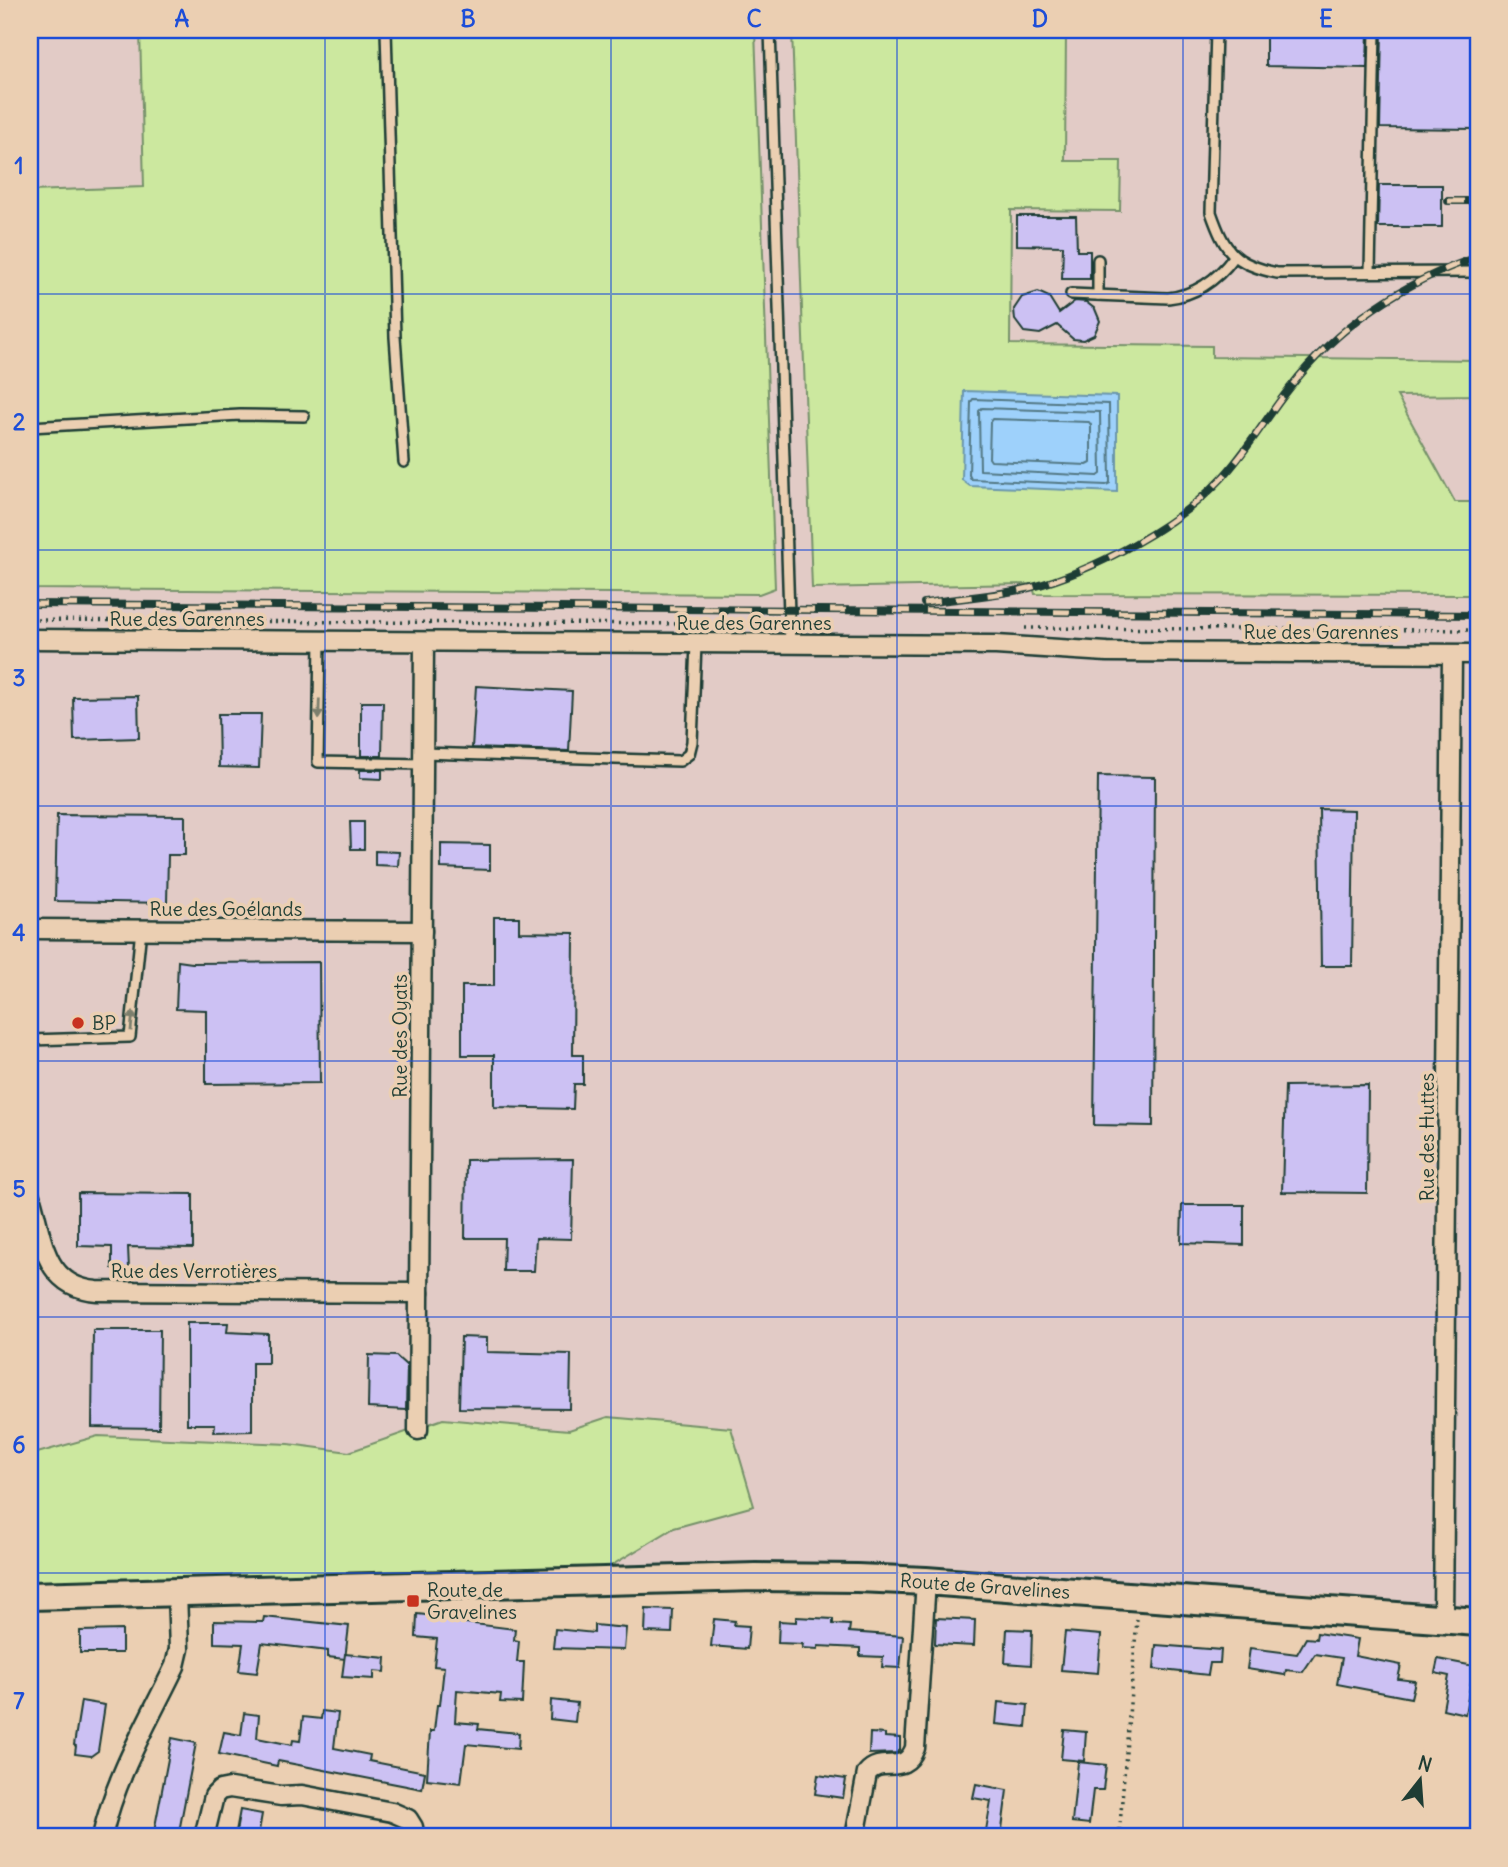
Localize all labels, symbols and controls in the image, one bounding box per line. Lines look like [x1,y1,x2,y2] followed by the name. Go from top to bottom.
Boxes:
[175,4,190,33] text: A
[460,4,476,33] text: B
[746,4,762,33] text: C
[1032,4,1048,33] text: D
[1319,4,1333,33] text: E
[14,151,24,180] text: 1
[13,407,26,436] text: 2
[109,607,265,631] street label: Rue des Garennes
[676,611,832,635] street label: Rue des Garennes
[1243,620,1399,644] street label: Rue des Garennes
[12,663,26,692] text: 3
[313,698,325,720] one-way arrow
[150,897,302,921] street label: Rue des Goélands
[12,918,26,947] text: 4
[388,974,412,1098] street label: Rue des Oyats
[126,1009,137,1031] one-way arrow
[92,1011,116,1035] place label: BP
[70,1015,86,1031] marker: BP
[1415,1073,1439,1201] street label: Rue des Huttes
[12,1174,26,1203] text: 5
[111,1259,277,1283] street label: Rue des Verrotières
[12,1430,26,1459] text: 6
[899,1568,1071,1604] street label: Route de Gravelines
[427,1578,517,1624] place label: Route de Gravelines
[405,1593,421,1609] marker: Route de Gravelines
[13,1686,25,1715] text: 7
[1386,1744,1456,1814] north arrow
[1415,1750,1435,1777] text: N

